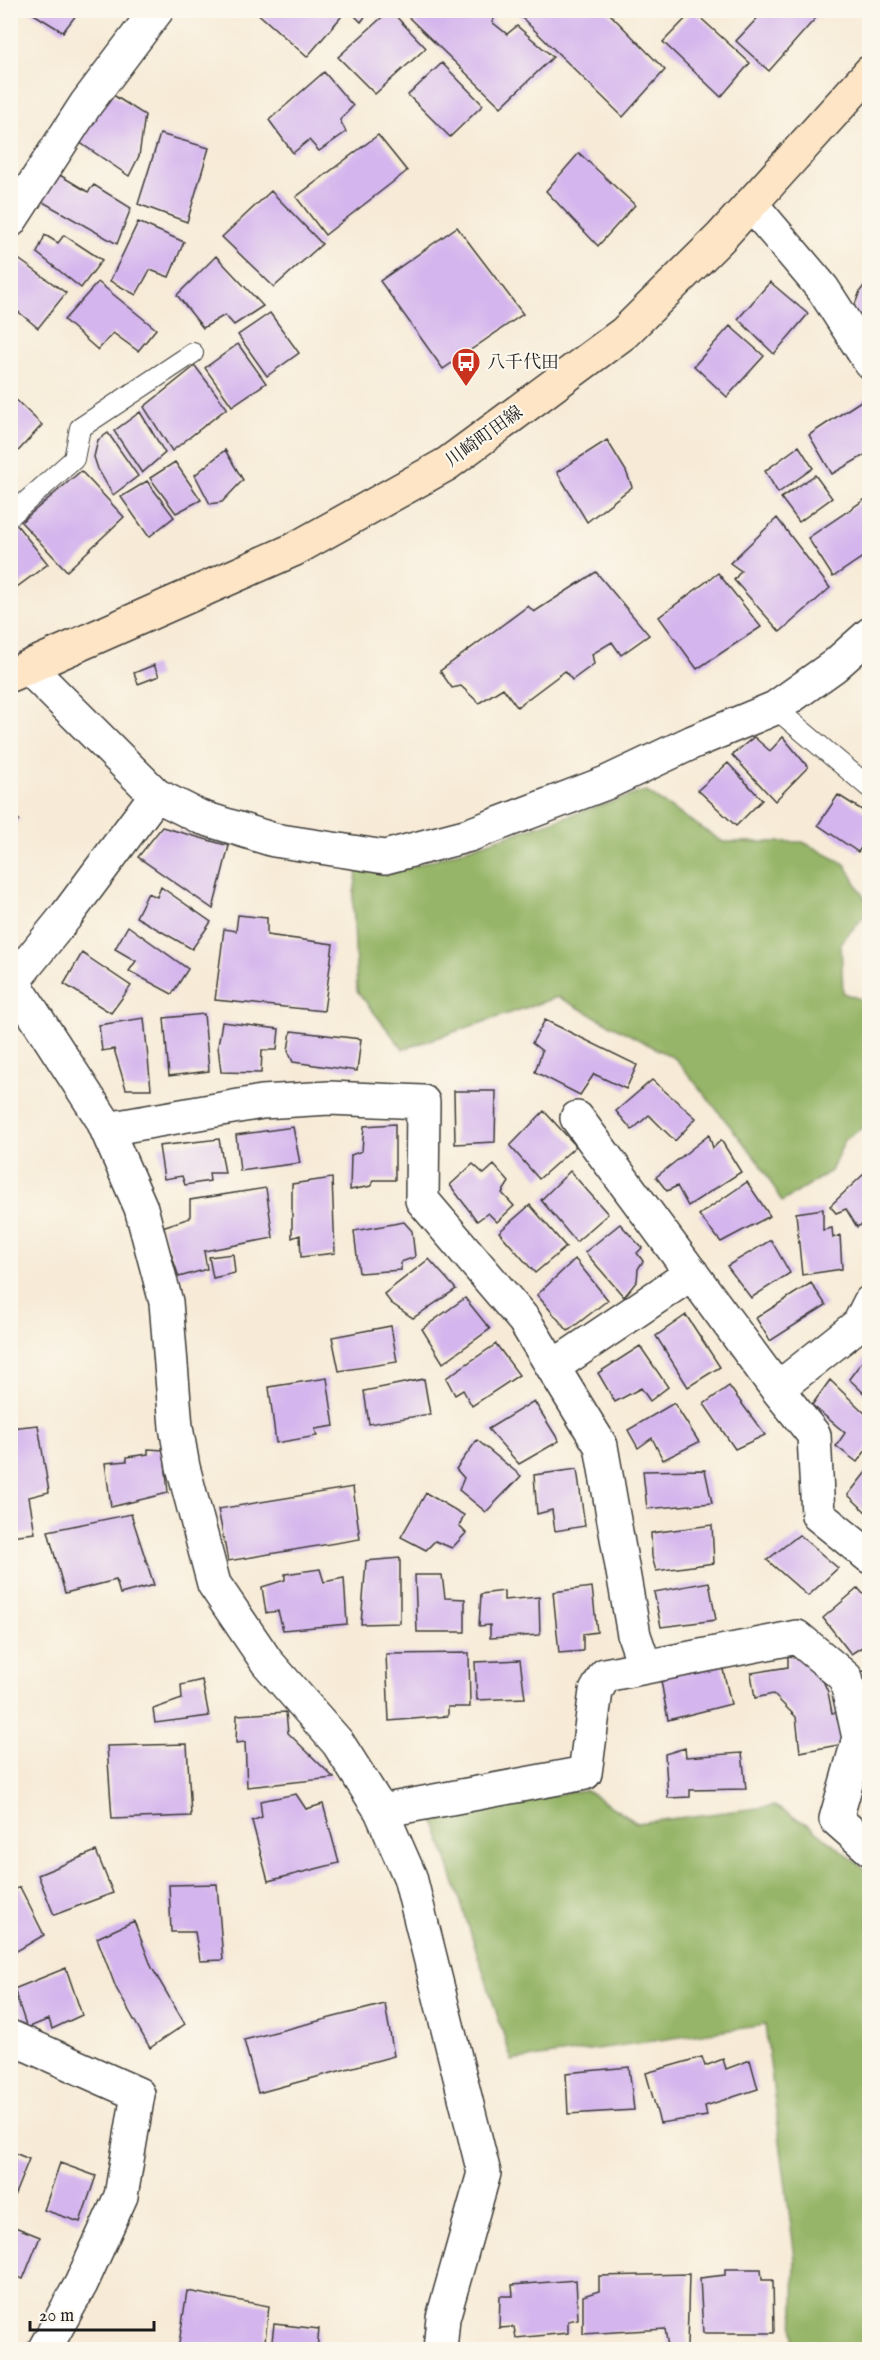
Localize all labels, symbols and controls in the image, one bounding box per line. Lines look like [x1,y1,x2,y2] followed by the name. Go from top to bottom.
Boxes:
[450,346,482,388] bus stop icon: 八千代田
[487,352,559,375] place label: 八千代田
[442,401,528,473] street label: 川崎町田線
[30,2294,154,2332] scale bar
[39,2305,74,2328] text: 20 m

